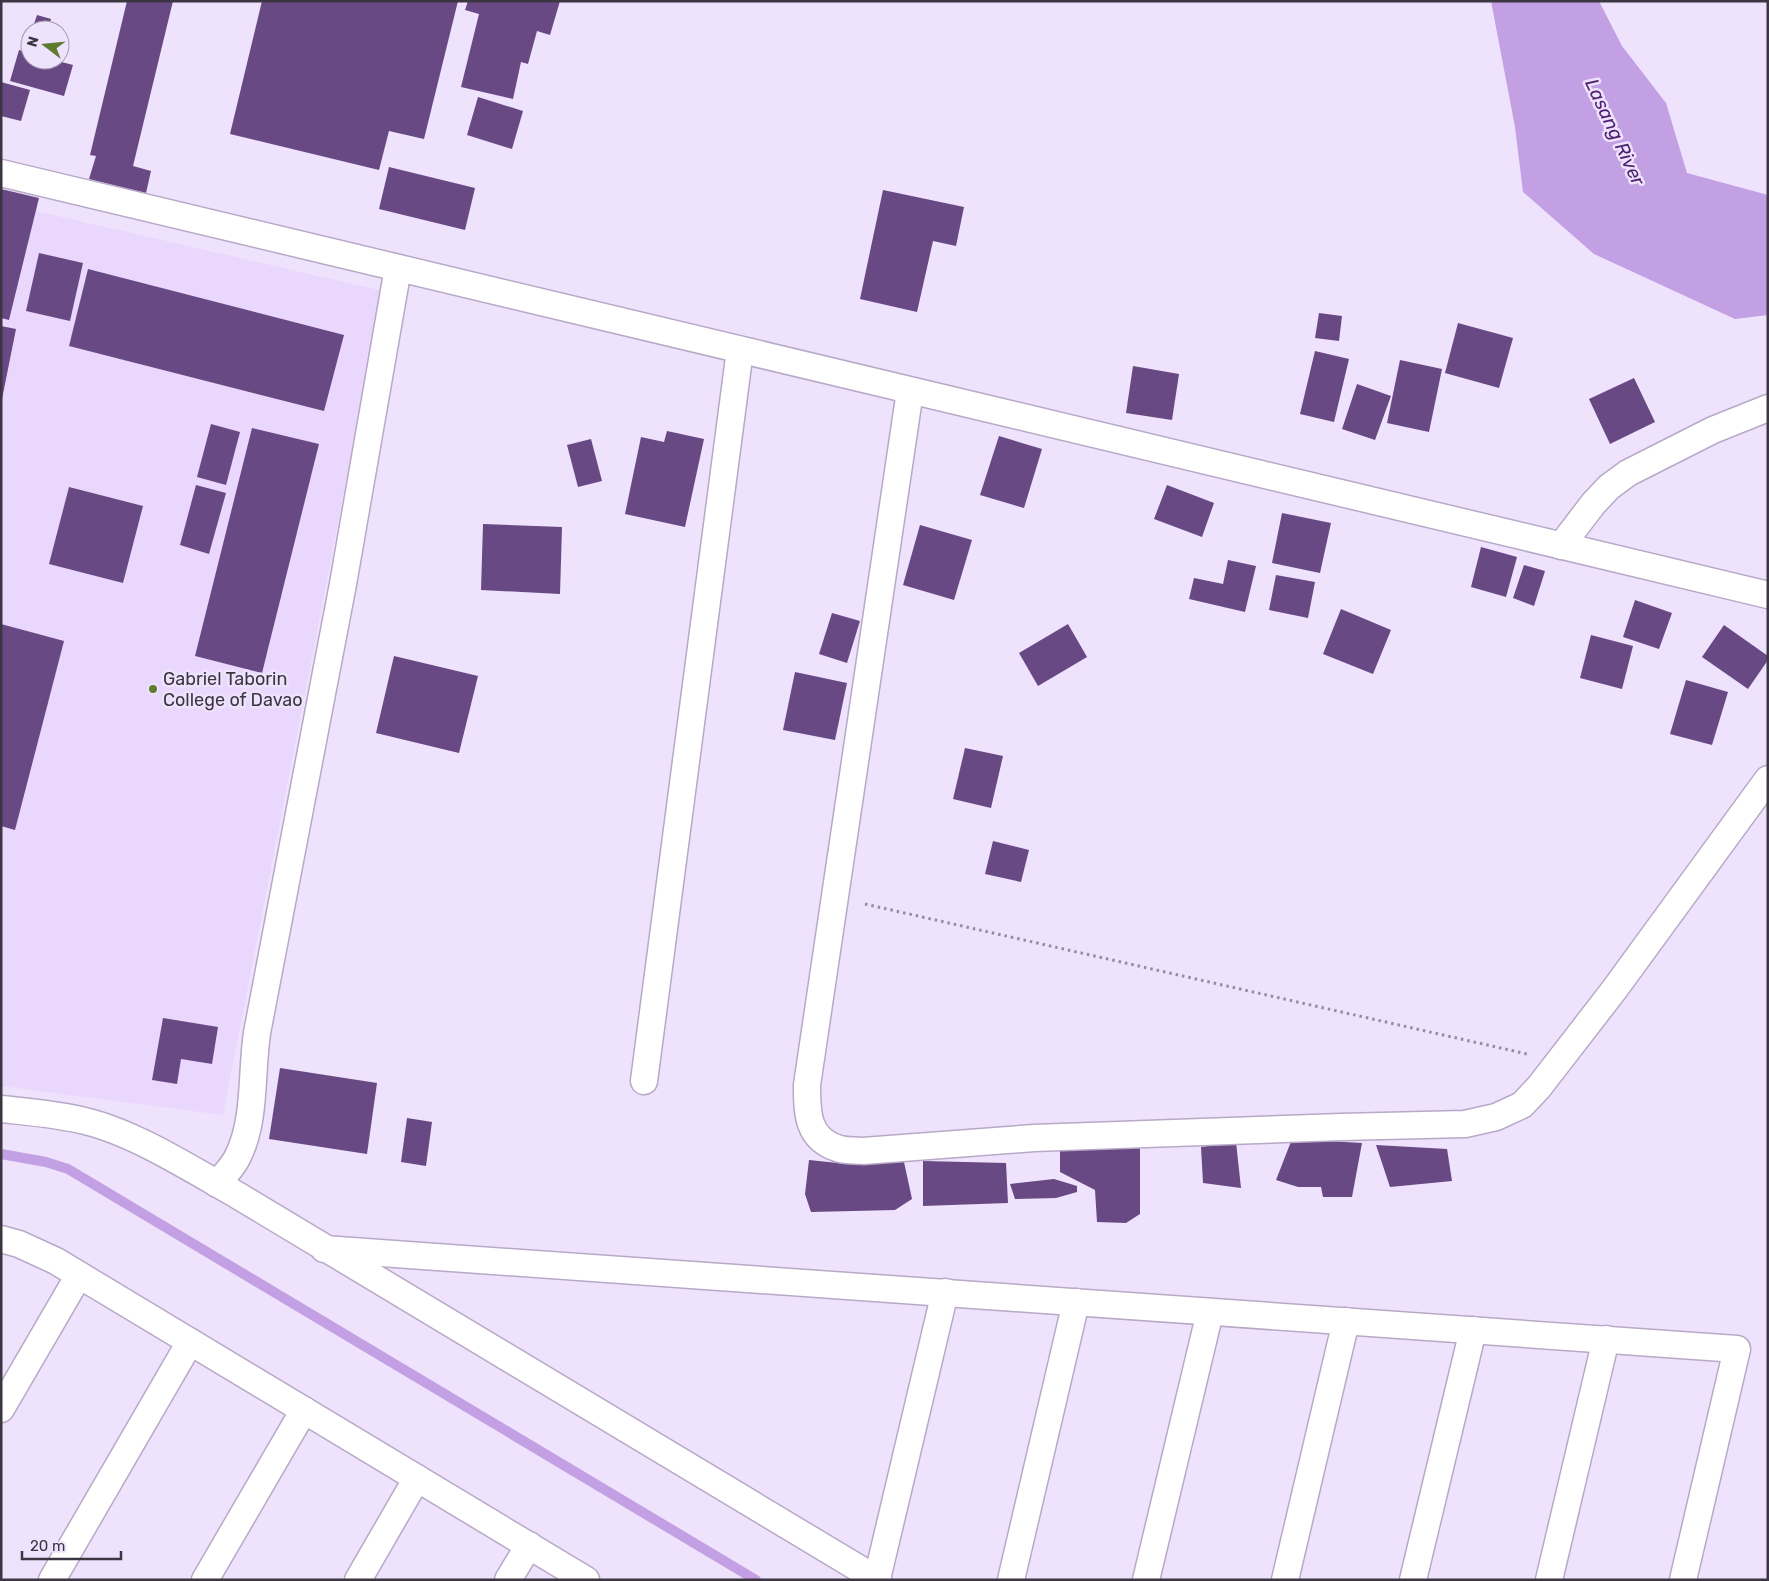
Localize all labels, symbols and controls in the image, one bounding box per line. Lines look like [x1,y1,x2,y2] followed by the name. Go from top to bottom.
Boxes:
[20,20,70,70] north arrow
[23,34,43,49] text: N
[1580,75,1650,190] water label: Lasang River
[163,668,303,711] place label: Gabriel Taborin College of Davao
[147,683,159,695] marker: Gabriel Taborin College of Davao
[22,1528,121,1560] scale bar
[30,1537,65,1555] text: 20 m

